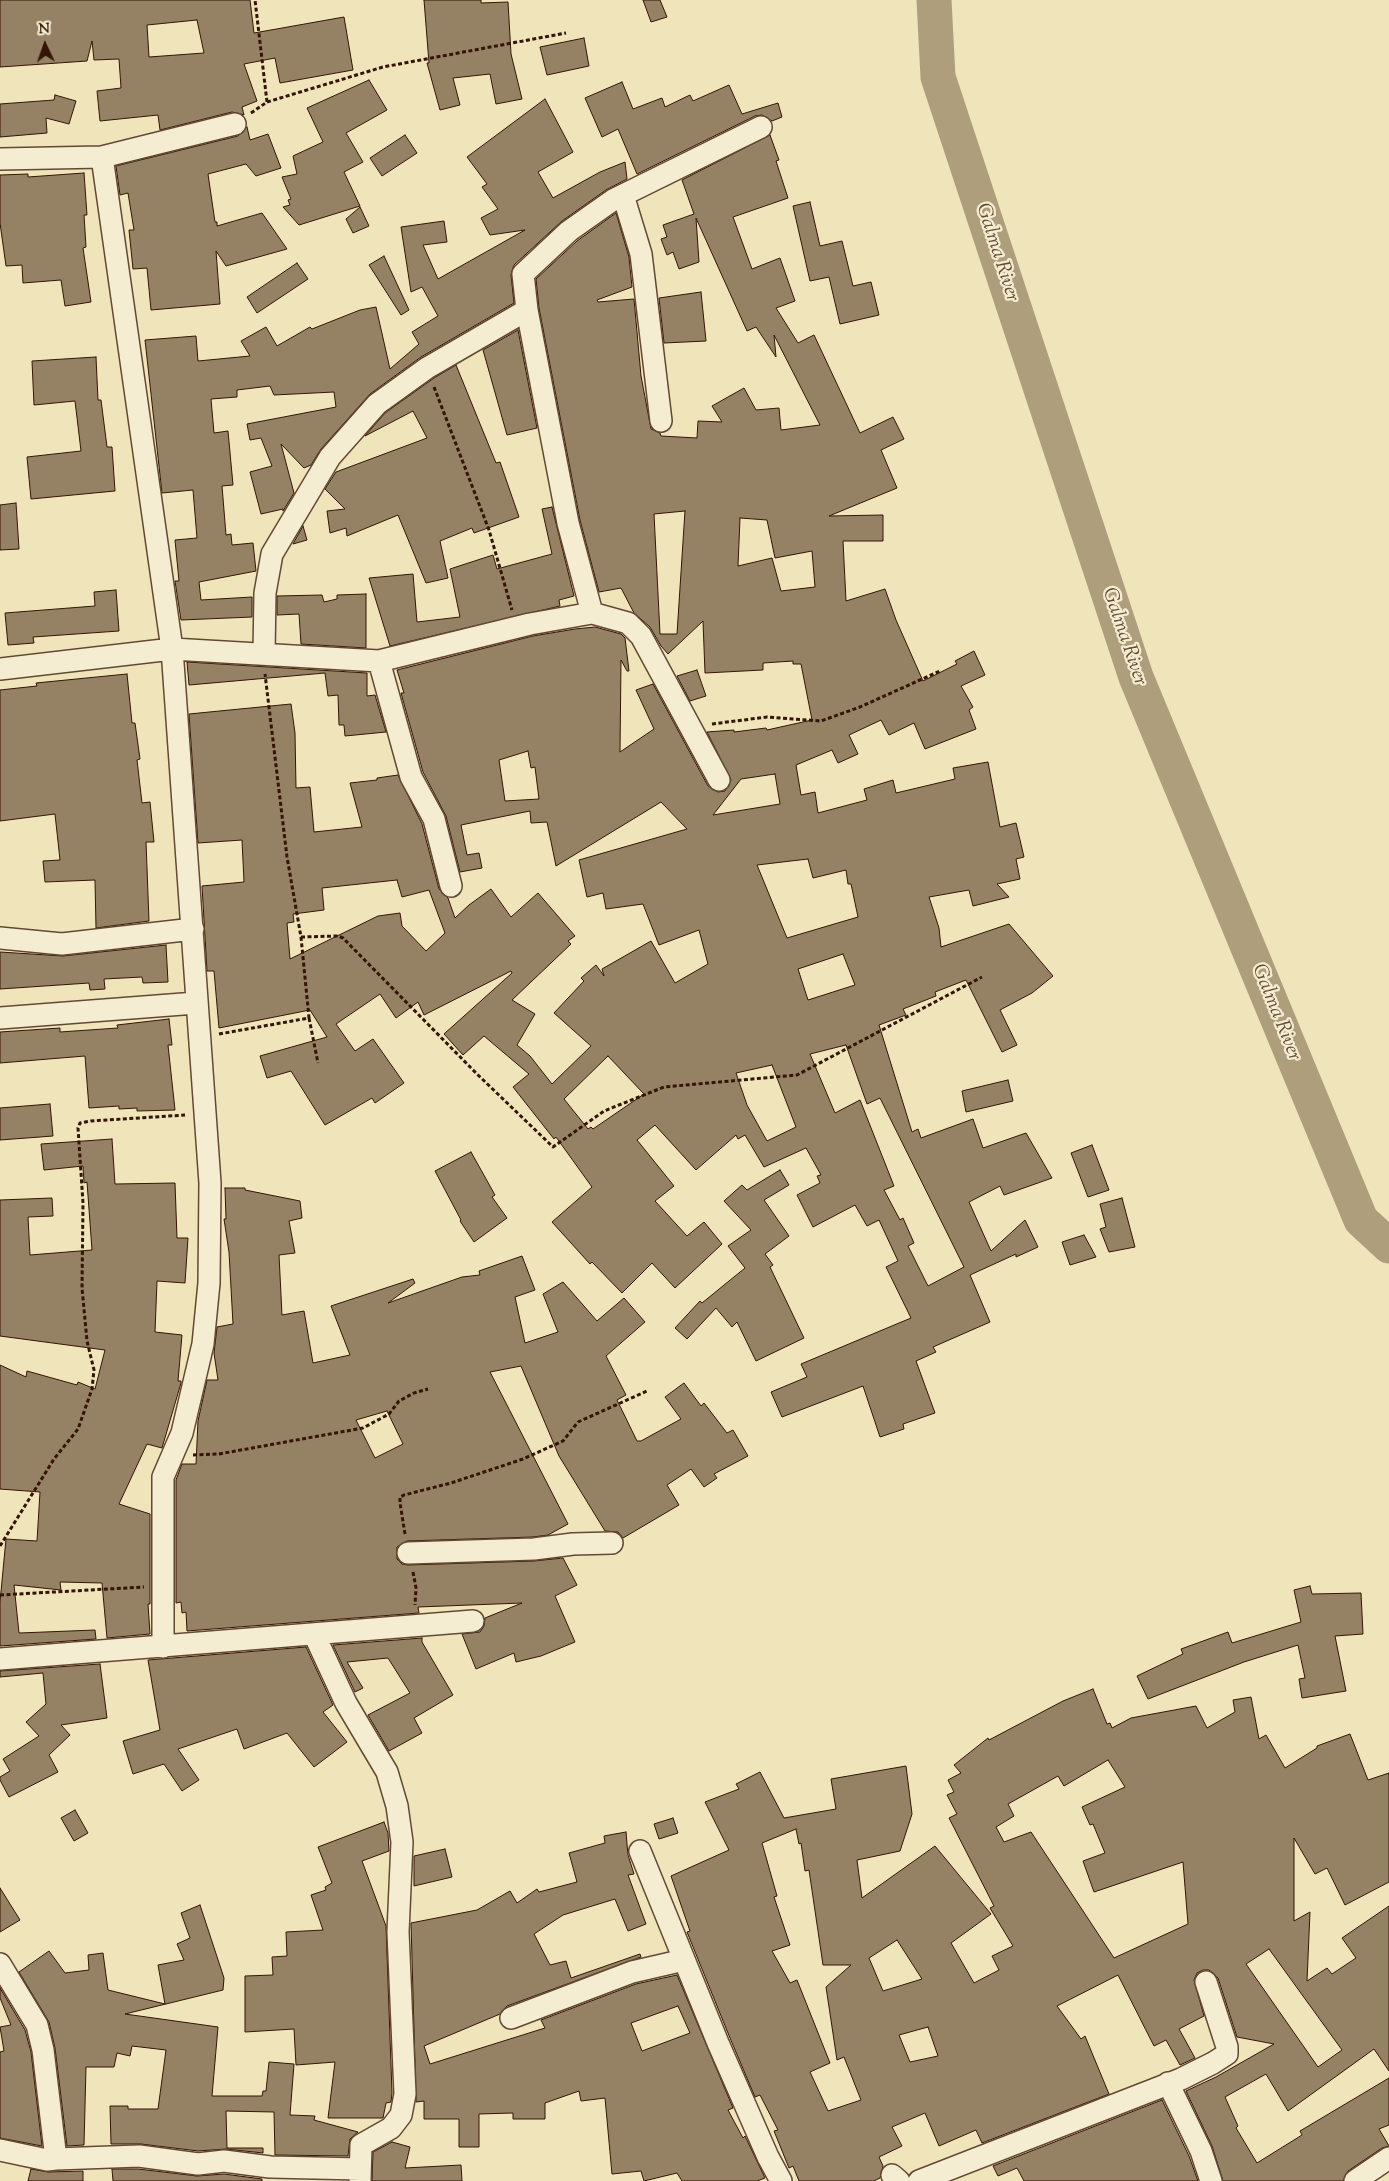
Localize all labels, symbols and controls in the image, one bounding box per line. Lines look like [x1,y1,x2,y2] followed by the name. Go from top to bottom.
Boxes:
[20,20,70,70] north arrow
[38,20,50,40] text: N
[969,201,1023,305] water label: Galma River
[1095,585,1151,689] water label: Galma River
[1245,961,1305,1065] water label: Galma River

